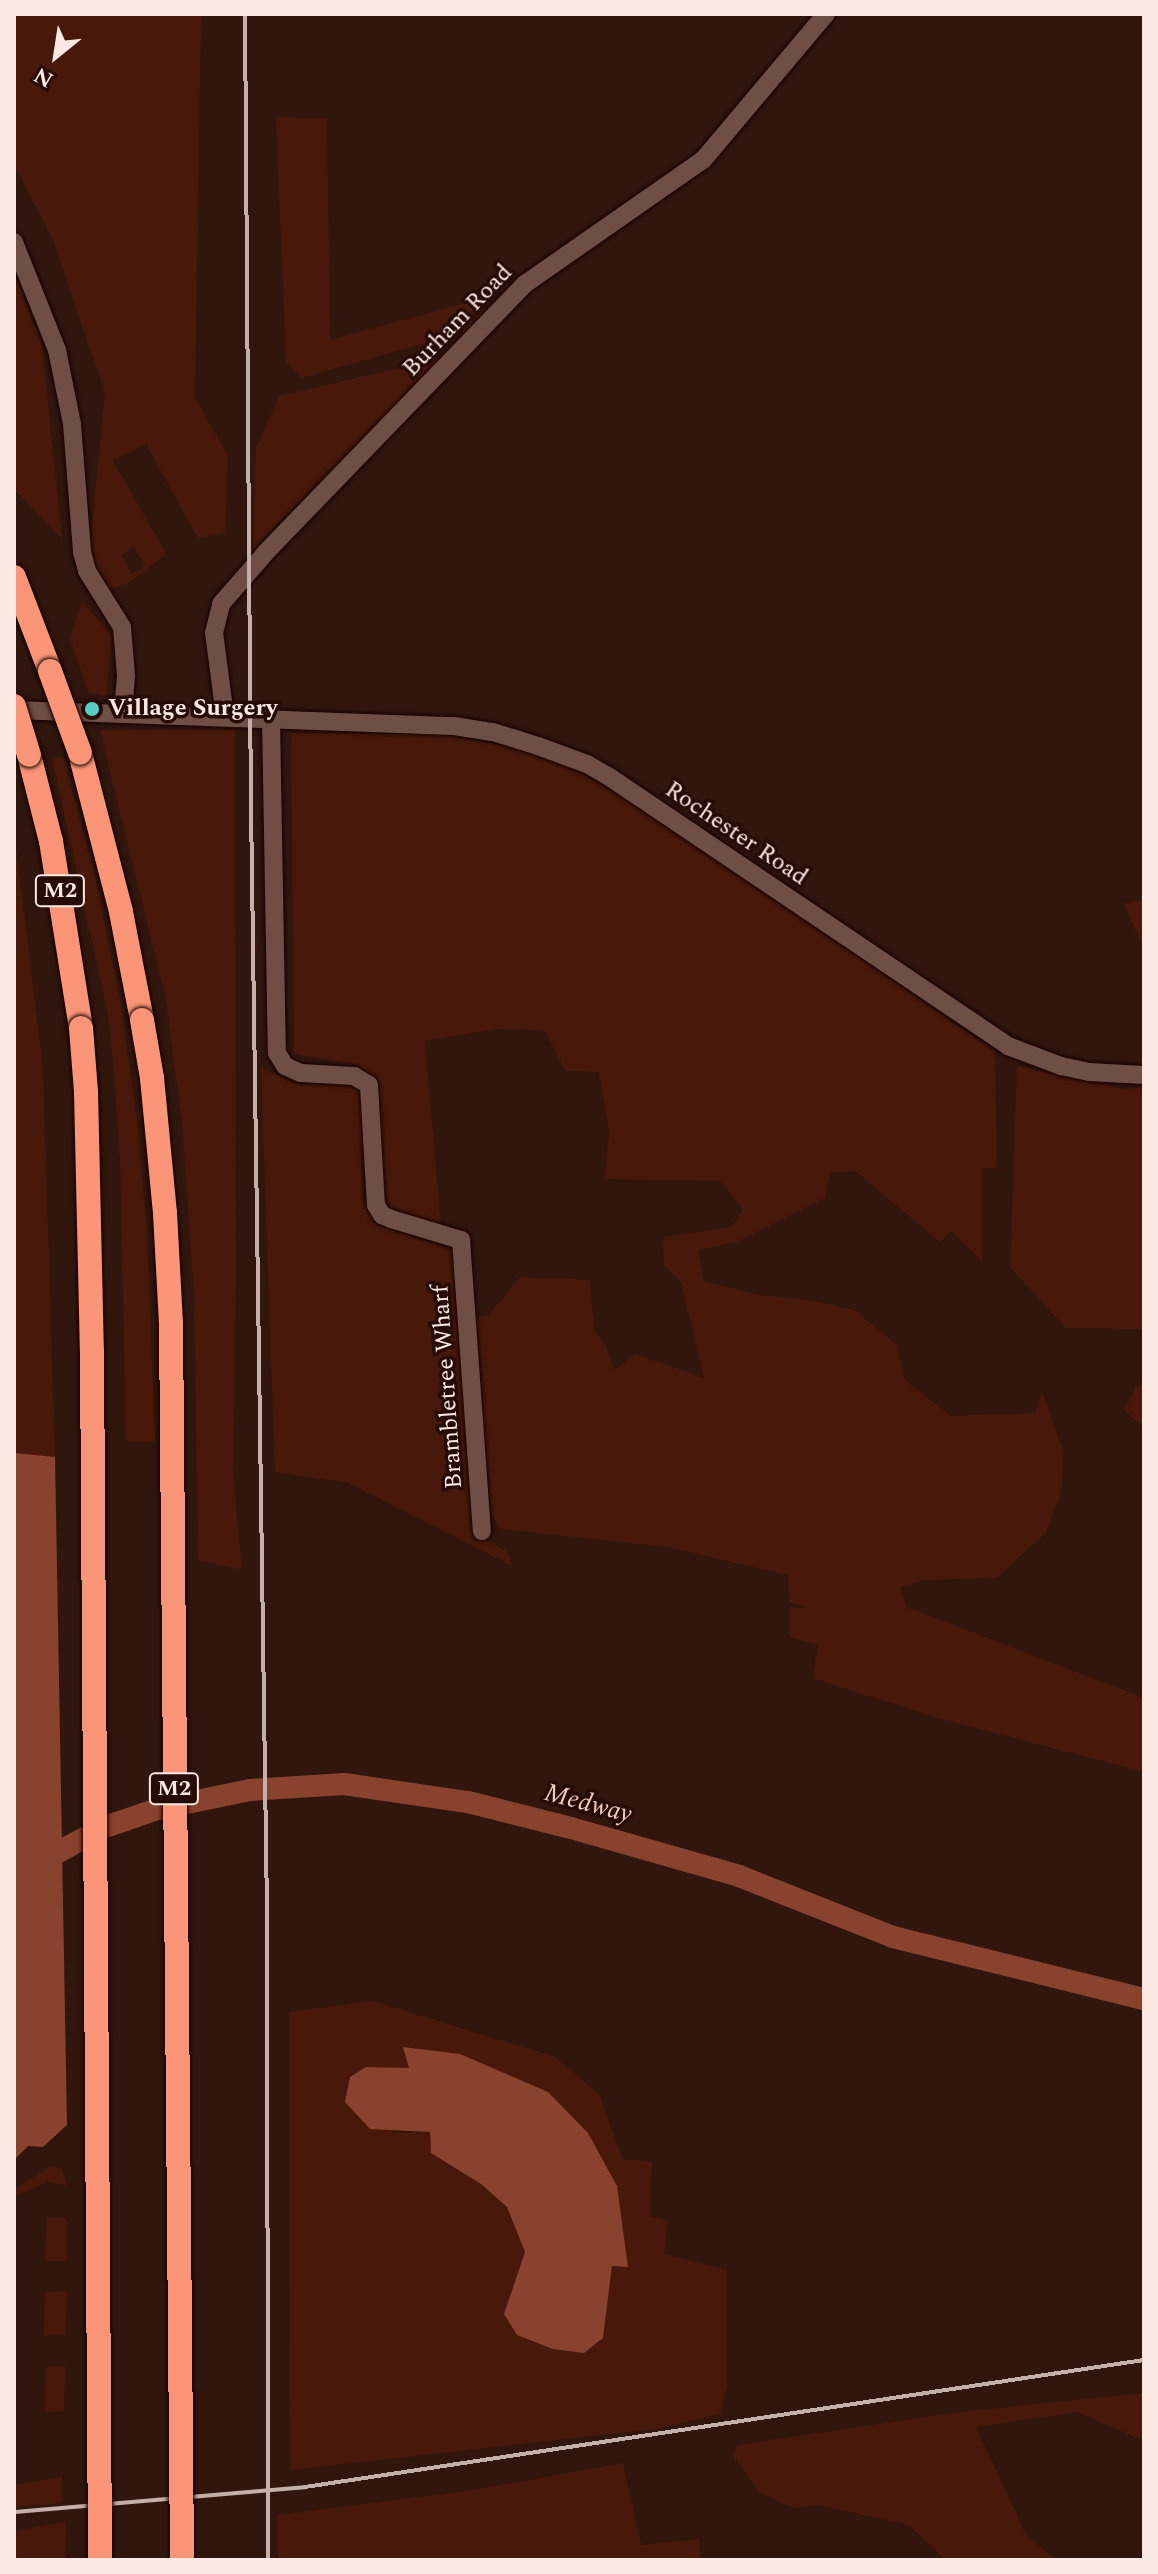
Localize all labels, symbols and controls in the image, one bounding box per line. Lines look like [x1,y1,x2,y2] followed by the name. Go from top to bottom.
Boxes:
[16,16,96,96] north arrow
[28,58,60,96] text: N
[397,259,519,383] street label: Burham Road
[108,695,277,723] place label: Village Surgery
[83,700,101,718] marker: Village Surgery
[659,776,813,892] street label: Rochester Road
[34,873,86,909] road number: M2
[427,1284,469,1490] street label: Brambletree Wharf
[148,1771,200,1807] road number: M2
[541,1777,635,1831] water label: Medway

